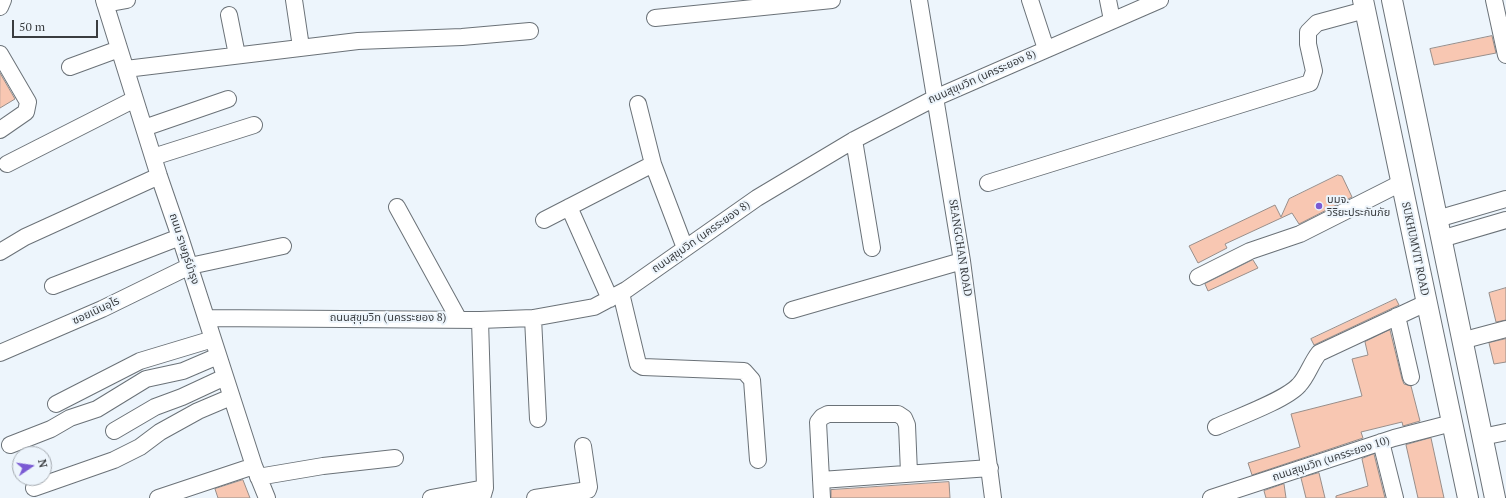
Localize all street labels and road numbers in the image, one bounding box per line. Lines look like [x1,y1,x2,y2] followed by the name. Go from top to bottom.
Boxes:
[926,47,1038,107] street label: ถนนสุขุมวิท (นครระยอง 8)
[649,198,753,276] street label: ถนนสุขุมวิท (นครระยอง 8)
[946,198,974,298] street label: SEANGCHAN ROAD
[1399,201,1431,297] street label: SUKHUMVIT ROAD
[166,212,202,286] street label: ถนน ราษฎร์บำรุง
[70,294,122,328] street label: ซอยเนินอุไร
[330,311,446,325] street label: ถนนสุขุมวิท (นครระยอง 8)
[1271,434,1391,484] street label: ถนนสุขุมวิท (นครระยอง 10)

